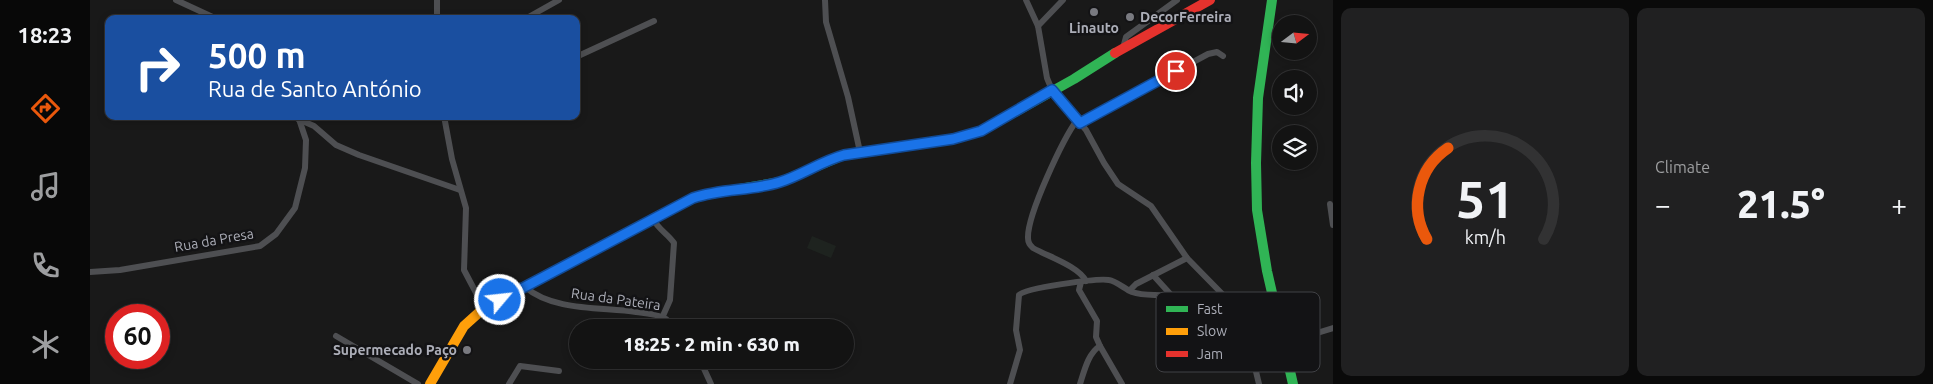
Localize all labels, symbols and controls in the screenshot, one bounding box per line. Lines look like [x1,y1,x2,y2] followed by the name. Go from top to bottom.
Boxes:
[1088,6,1100,18] marker: Linauto
[1140,9,1231,25] place label: DecorFerreira
[1124,11,1136,23] marker: DecorFerreira
[1272,15,1318,60] north arrow
[1272,15,1317,170] map controls
[1069,20,1119,36] place label: Linauto
[17,22,73,47] text: 18:23
[125,35,190,100] icon: right
[208,35,306,75] text: 500 m
[1155,50,1197,92] pin
[1162,57,1190,85] icon: arrive
[1272,70,1317,115] button: sound
[208,76,422,101] text: Rua de Santo António
[28,91,63,126] icon: directions
[1272,125,1317,170] button: layers
[1655,158,1710,176] text: Climate
[28,169,63,204] icon: music
[1456,170,1514,228] text: 51
[1737,183,1825,225] text: 21.5°
[1655,189,1671,220] text: −
[1891,189,1907,220] text: +
[173,225,255,255] street label: Rua da Presa
[1464,227,1506,247] text: km/h
[28,248,63,283] icon: phone
[473,273,525,325] position arrow
[570,285,662,313] street label: Rua da Pateira
[1156,292,1320,372] legend
[1197,301,1223,317] text: Fast
[105,304,170,369] speed limit sign: 60
[1197,323,1227,339] text: Slow
[28,327,63,362] icon: climate
[623,333,800,355] text: 18:25 · 2 min · 630 m
[333,342,457,359] place label: Supermecado Paço
[461,344,473,356] marker: Supermecado Paço
[1197,346,1223,362] text: Jam

